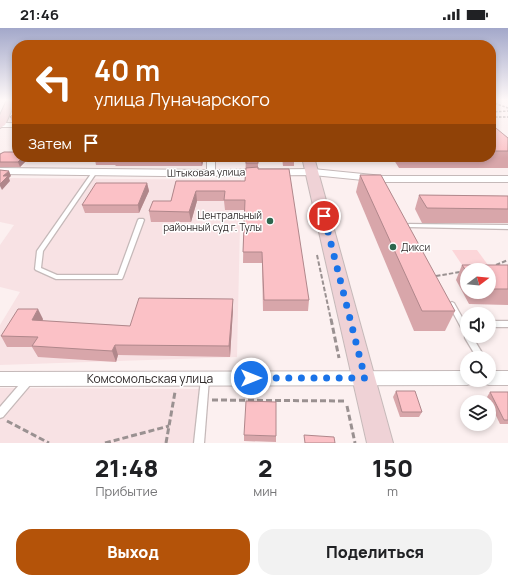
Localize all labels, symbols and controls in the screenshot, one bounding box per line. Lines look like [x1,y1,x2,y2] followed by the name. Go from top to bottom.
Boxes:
[20,4,59,25] text: 21:46
[94,51,160,89] text: 40 m
[28,56,80,108] icon: left
[94,87,270,111] text: улица Луначарского
[80,132,102,154] icon: arrive
[28,133,72,154] text: Затем
[167,164,245,180] street label: Штыковая улица
[307,199,341,233] pin
[313,205,335,227] icon: arrive
[163,208,262,234] place label: Центральный районный суд г. Тулы
[265,216,275,226] marker: Центральный районный суд г. Тулы
[401,240,430,254] place label: Дикси
[388,242,398,252] marker: Дикси
[460,263,496,299] north arrow
[460,263,496,431] map controls
[460,307,496,343] button: sound
[460,351,496,387] button: search
[230,357,272,399] position arrow
[87,370,213,387] street label: Комсомольская улица
[460,395,496,431] button: layers
[95,451,158,484] text: 21:48
[258,451,272,484] text: 2
[372,451,413,484] text: 150
[96,482,158,500] text: Прибытие
[253,482,277,500] text: мин
[387,482,398,500] text: m
[16,529,250,575] button: Выход
[258,529,492,575] button: Поделиться

